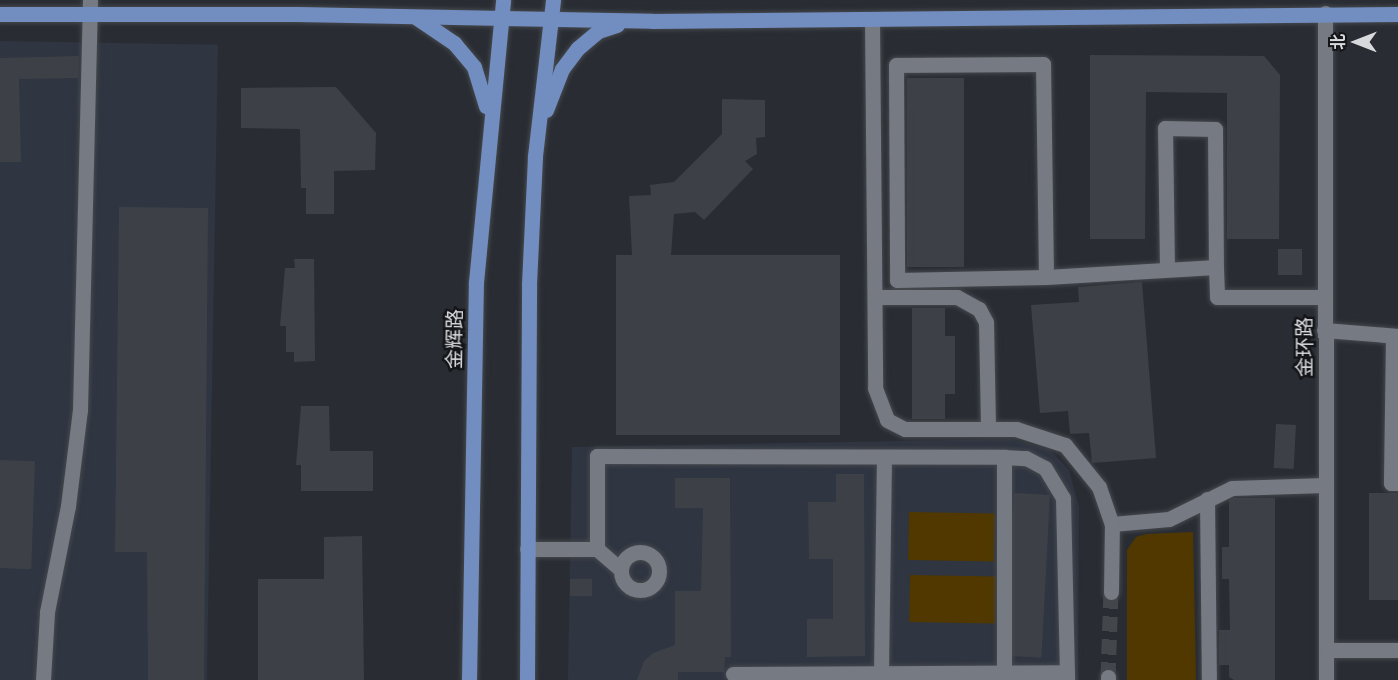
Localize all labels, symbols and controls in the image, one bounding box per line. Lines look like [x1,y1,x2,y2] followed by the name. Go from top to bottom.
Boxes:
[1326,12,1386,72] north arrow
[1328,34,1348,50] text: 北
[441,309,467,369] street label: 金辉路
[1292,317,1316,377] street label: 金环路

